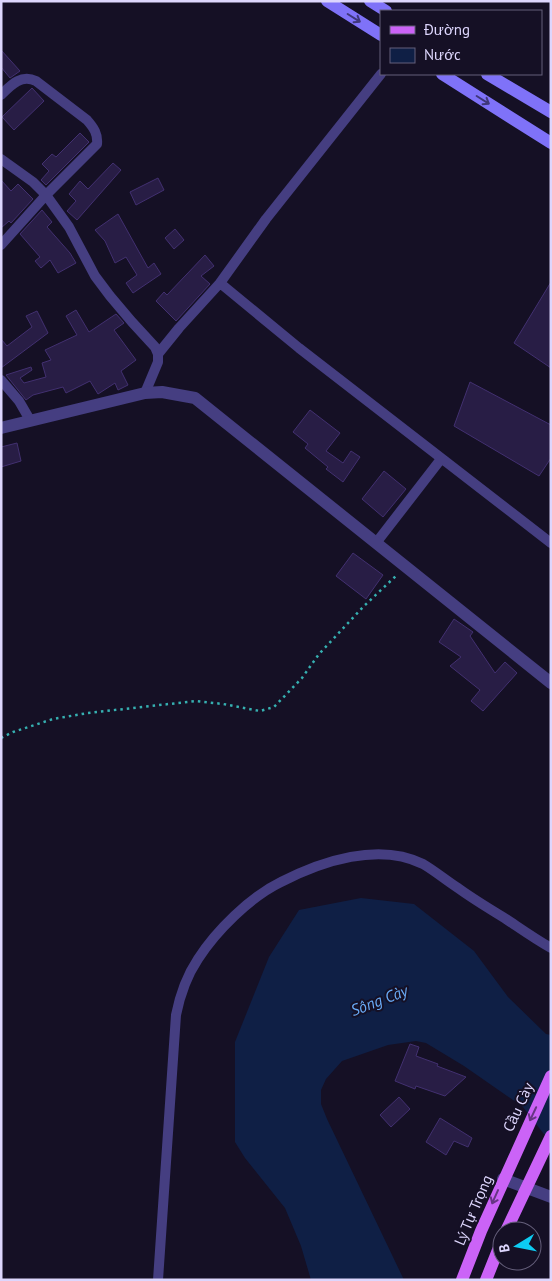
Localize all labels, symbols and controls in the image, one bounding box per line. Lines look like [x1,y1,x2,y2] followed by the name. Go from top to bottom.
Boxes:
[380,10,542,75] legend
[346,14,360,24] one-way arrow
[423,20,470,39] text: Đường
[424,45,461,64] text: Nước
[475,95,489,105] one-way arrow
[348,980,411,1020] water label: Sông Cày
[498,1079,538,1135] street label: Cầu Cày
[528,1106,537,1121] one-way arrow
[450,1172,496,1248] street label: Lý Tự Trọng
[490,1189,500,1204] one-way arrow
[492,1221,542,1271] north arrow
[495,1243,514,1254] text: B

